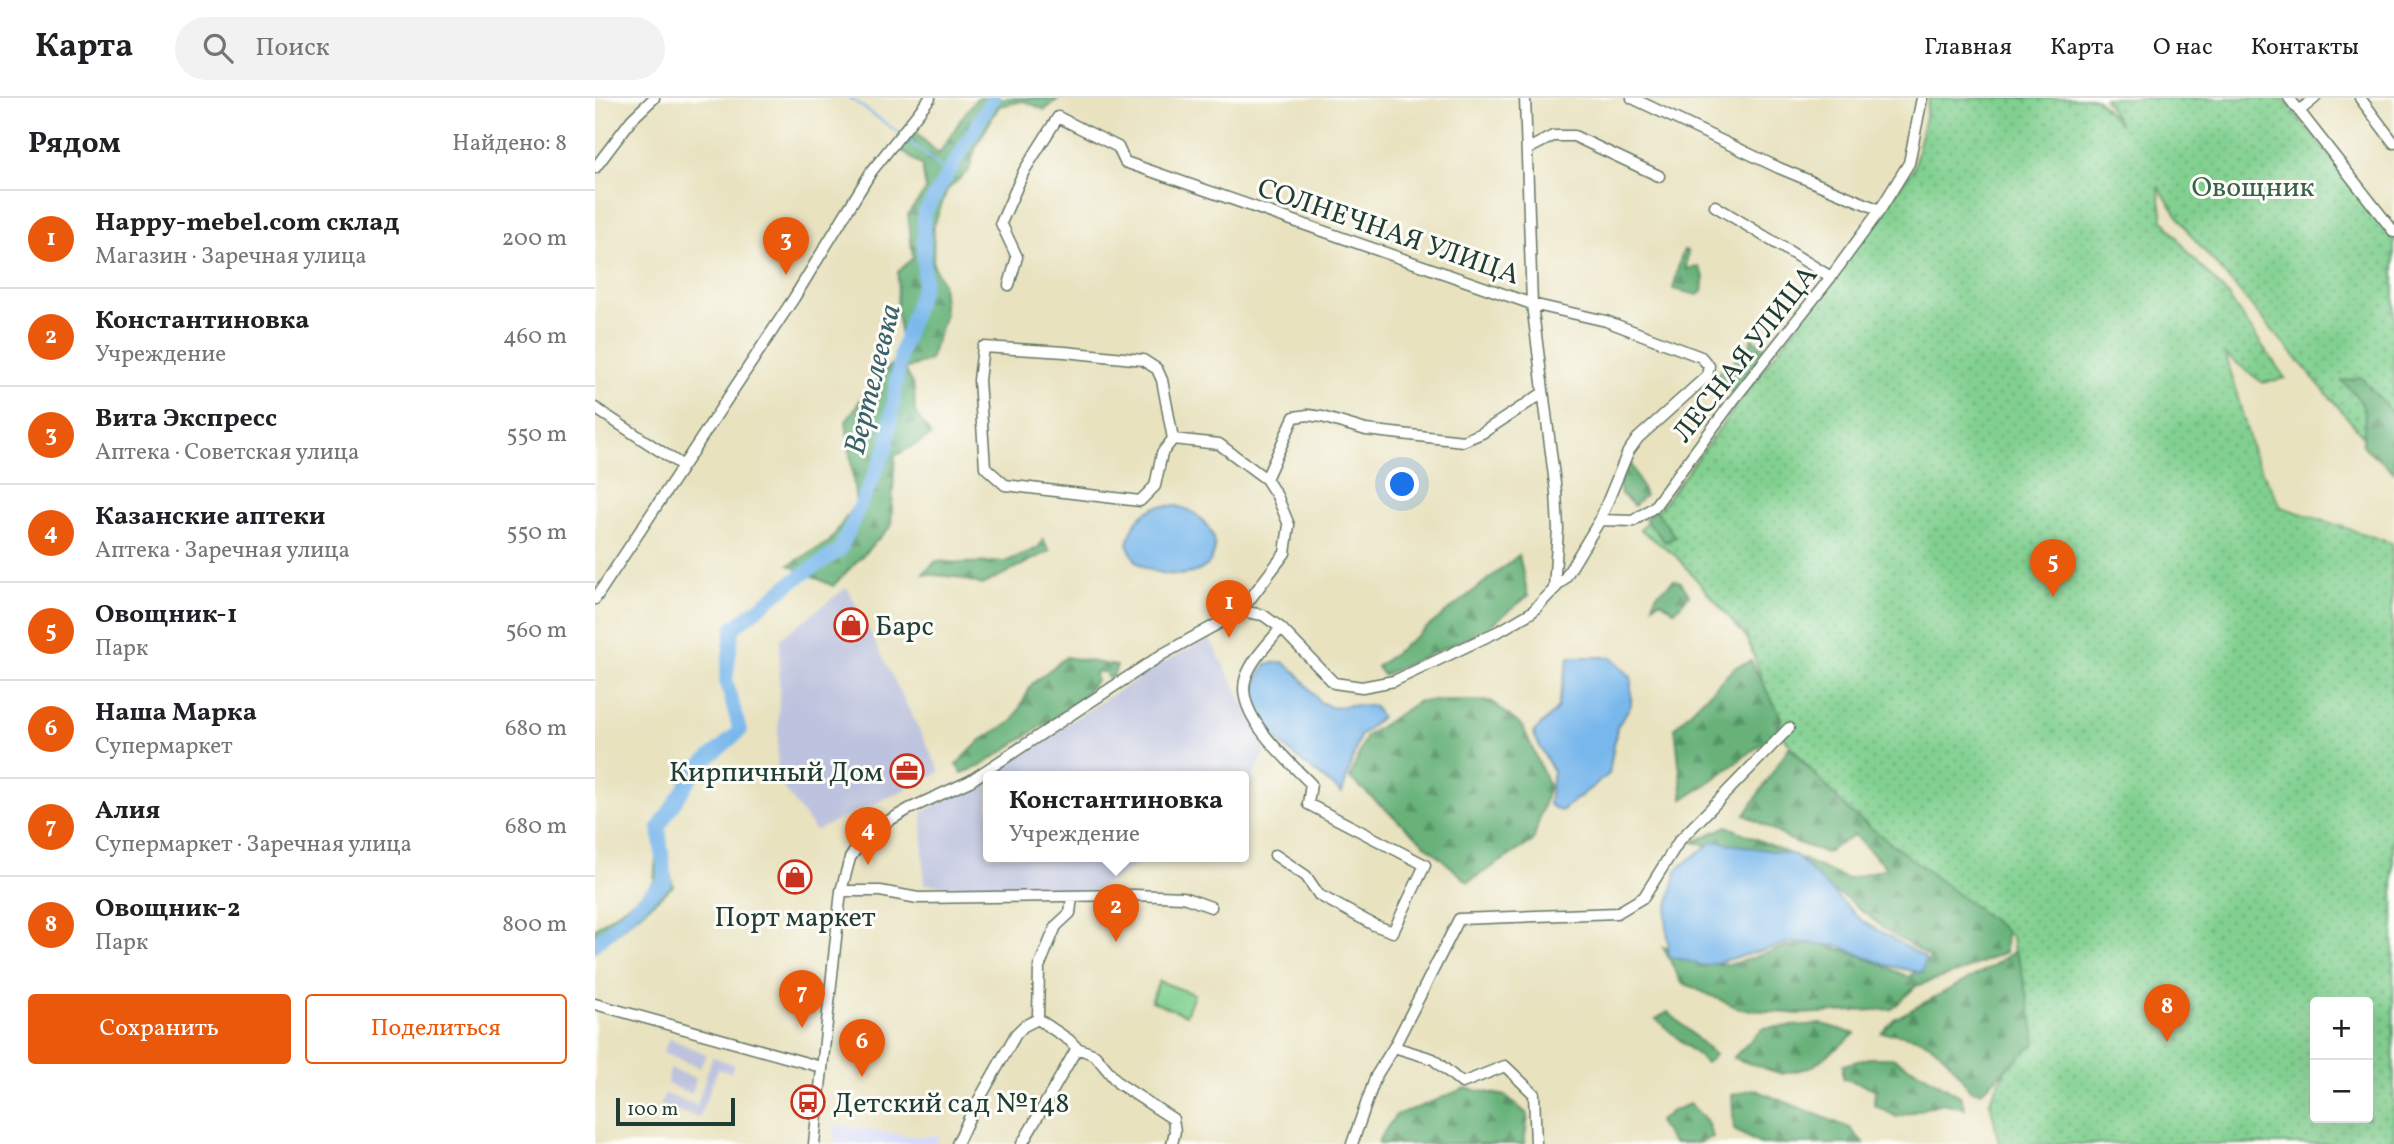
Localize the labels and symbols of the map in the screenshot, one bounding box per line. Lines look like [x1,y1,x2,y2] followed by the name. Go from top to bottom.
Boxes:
[1252,169,1525,296] street label: СОЛНЕЧНАЯ УЛИЦА
[2192,169,2315,208] park label: Овощник
[763,217,809,275] pin: 3
[1664,257,1828,451] street label: ЛЕСНАЯ УЛИЦА
[835,300,913,459] water label: Вертелеевка
[1385,467,1419,501] your location
[2030,539,2076,597] pin: 5
[1206,580,1252,638] pin: 1
[832,606,870,644] shop icon: Барс
[875,608,934,647] place label: Барс
[888,752,926,790] office icon: Кирпичный Дом
[669,754,883,793] place label: Кирпичный Дом
[845,807,891,865] pin: 4
[776,858,814,896] shop icon: Порт маркет
[1093,884,1139,942] pin: 2
[714,899,876,938] place label: Порт маркет
[779,970,825,1028] pin: 7
[2144,984,2190,1042] pin: 8
[839,1019,885,1077] pin: 6
[789,1083,827,1121] bus stop icon: Детский сад №148
[833,1085,1069,1124] place label: Детский сад №148
[616,1095,735,1127] scale bar

